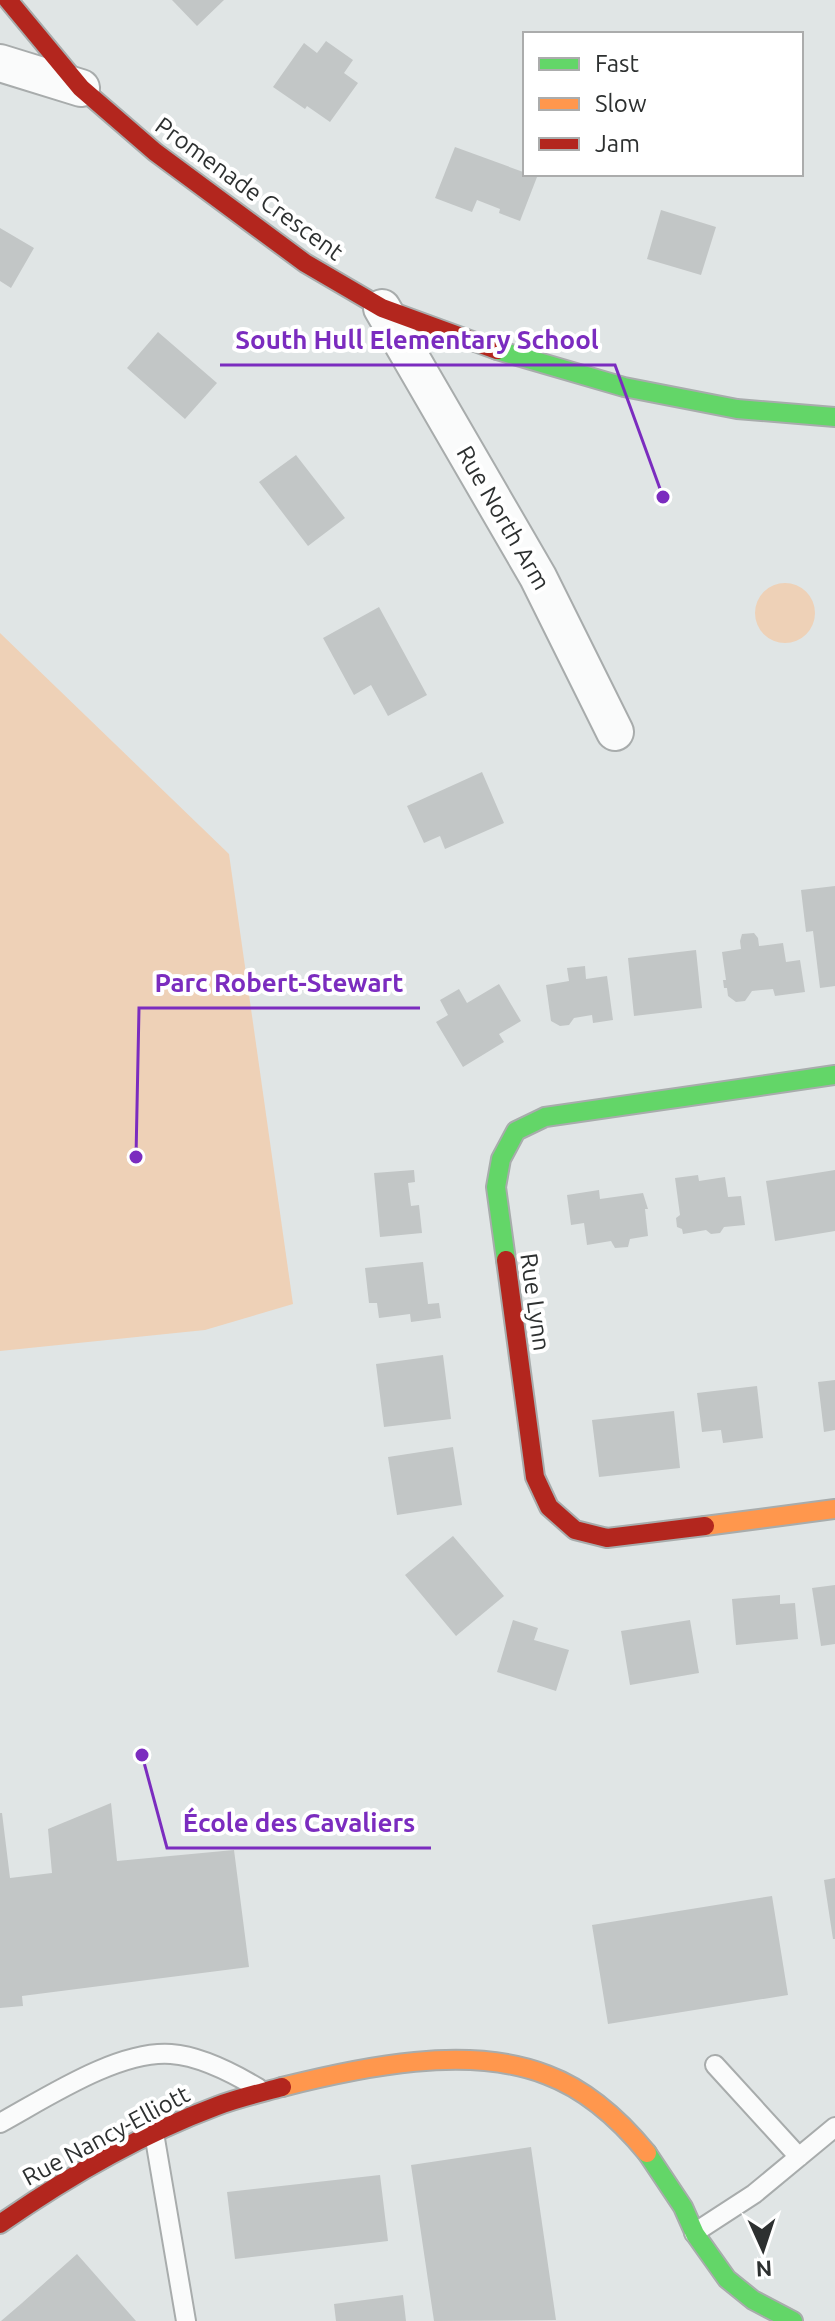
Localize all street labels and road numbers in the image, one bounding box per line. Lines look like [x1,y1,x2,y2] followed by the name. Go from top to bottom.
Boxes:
[150,111,349,266] street label: Promenade Crescent
[451,441,556,595] street label: Rue North Arm
[515,1251,556,1352] street label: Rue Lynn
[18,2080,194,2191] street label: Rue Nancy-Elliott

